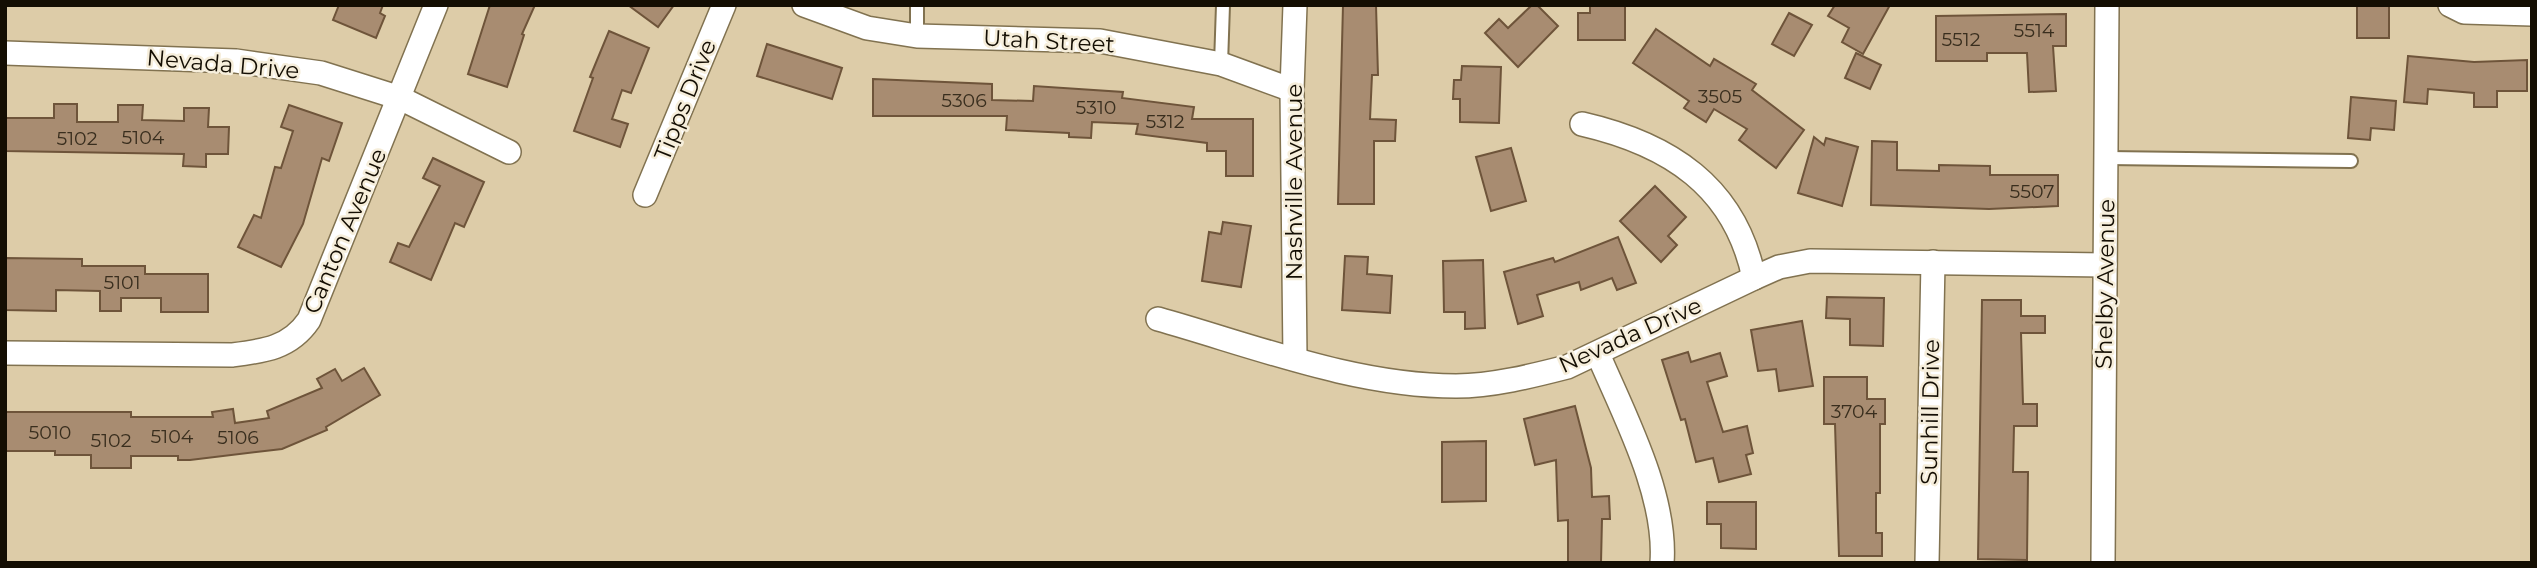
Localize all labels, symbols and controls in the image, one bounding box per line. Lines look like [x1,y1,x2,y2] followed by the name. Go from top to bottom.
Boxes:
[2014,19,2055,42] house number: 5514
[982,24,1116,58] street label: Utah Street
[1941,28,1981,51] house number: 5512
[648,35,722,165] street label: Tipps Drive
[145,43,301,85] street label: Nevada Drive
[1280,84,1308,280] street label: Nashville Avenue
[1698,85,1743,108] house number: 3505
[941,89,987,112] house number: 5306
[1076,96,1116,119] house number: 5310
[1145,110,1185,133] house number: 5312
[122,126,165,149] house number: 5104
[57,127,98,150] house number: 5102
[298,144,392,318] street label: Canton Avenue
[2009,180,2055,203] house number: 5507
[2090,199,2120,369] street label: Shelby Avenue
[103,271,141,294] house number: 5101
[1554,291,1706,379] street label: Nevada Drive
[1915,339,1945,485] street label: Sunhill Drive
[1831,400,1878,423] house number: 3704
[29,421,71,444] house number: 5010
[151,425,194,448] house number: 5104
[217,426,259,449] house number: 5106
[91,429,132,452] house number: 5102

